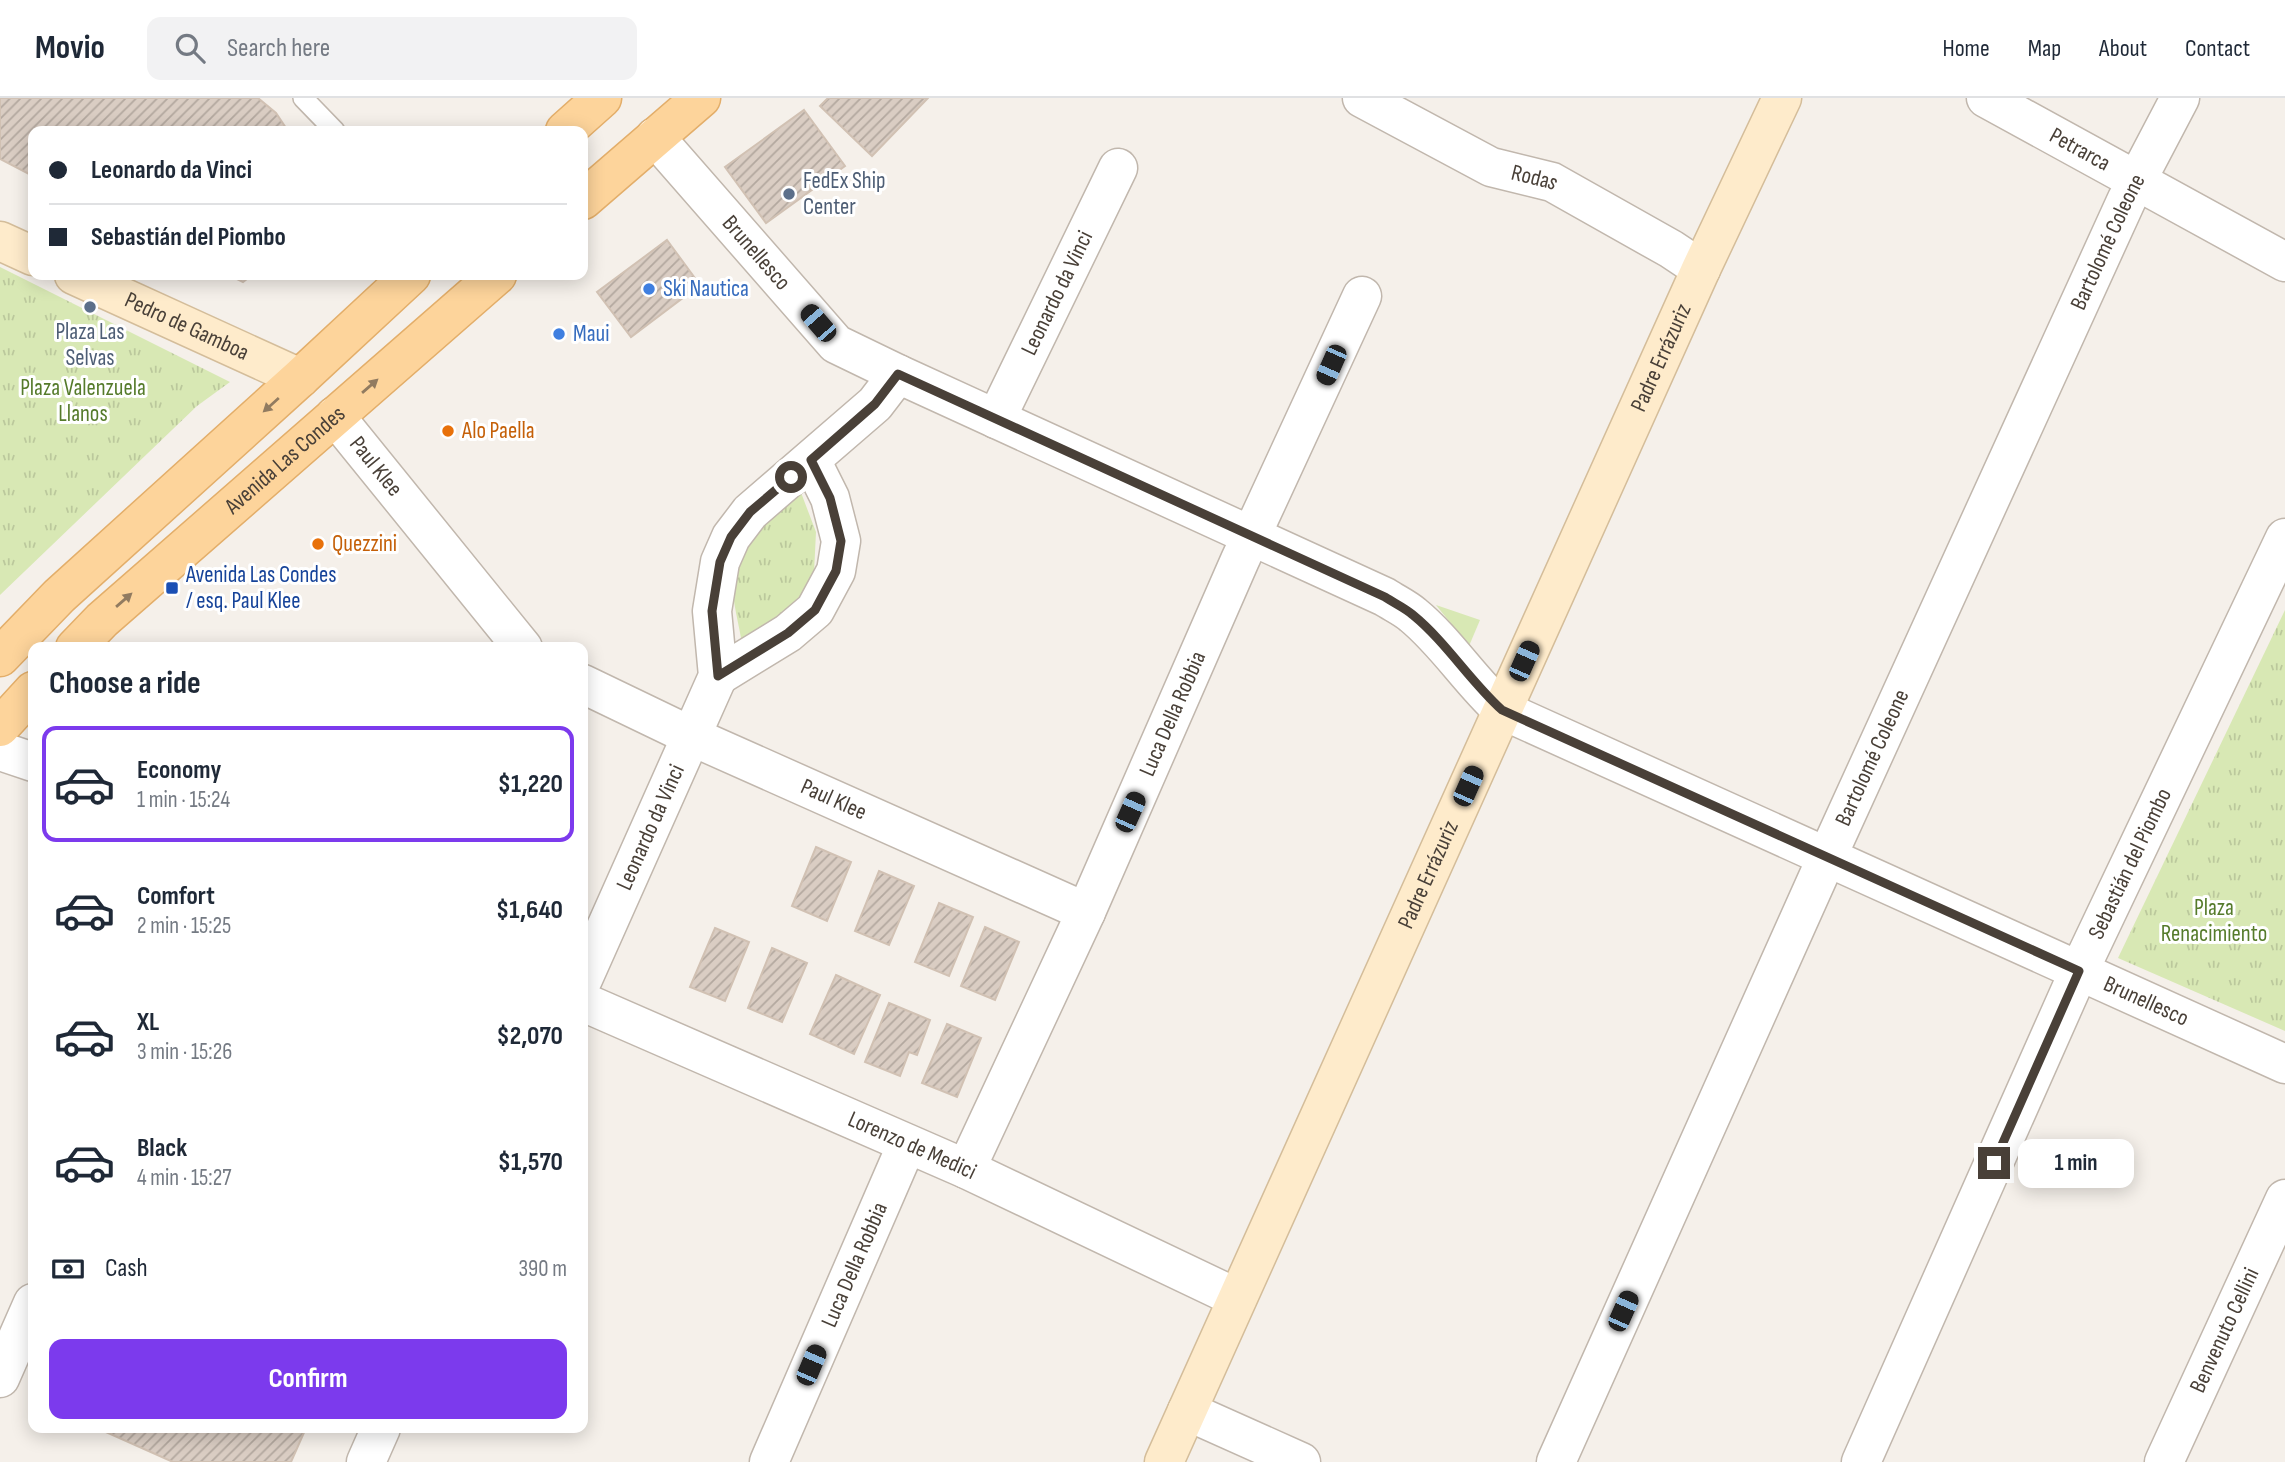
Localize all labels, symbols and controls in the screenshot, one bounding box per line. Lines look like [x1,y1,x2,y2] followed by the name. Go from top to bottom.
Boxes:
[147,17,637,80] search box
[35,28,105,68] text: Movio
[171,29,209,67] icon: search
[227,33,330,64] text: Search here
[1942,34,1990,63] text: Home
[2028,34,2061,63] text: Map
[2099,34,2147,63] text: About
[2185,34,2250,63] text: Contact
[2045,122,2115,177] street label: Petrarca
[91,155,252,186] text: Leonardo da Vinci
[1508,159,1563,197] street label: Rodas
[803,167,885,221] place label: FedEx Ship Center
[2064,169,2152,314] street label: Bartolomé Coleone
[781,186,797,202] marker: FedEx Ship Center
[716,210,797,296] street label: Brunellesco
[91,222,286,253] text: Sebastián del Piombo
[1015,226,1099,360] street label: Leonardo da Vinci
[663,275,749,303] place label: Ski Nautica
[641,281,657,297] marker: Ski Nautica
[120,286,253,367] street label: Pedro de Gamboa
[82,299,98,315] marker: Plaza Las Selvas
[1625,299,1697,416] street label: Padre Errázuriz
[797,300,840,346] car
[55,318,125,372] place label: Plaza Las Selvas
[573,320,609,348] place label: Maui
[551,326,567,342] marker: Maui
[1313,342,1350,388] car
[20,374,146,428] park label: Plaza Valenzuela Llanos
[361,379,378,394] one-way arrow
[263,396,280,412] one-way arrow
[218,400,351,521] street label: Avenida Las Condes
[461,417,535,445] place label: Alo Paella
[440,423,456,439] marker: Alo Paella
[343,431,409,502] street label: Paul Klee
[775,461,807,493] route start
[332,530,397,558] place label: Quezzini
[310,536,326,552] marker: Quezzini
[185,561,336,615] place label: Avenida Las Condes / esq. Paul Klee
[164,580,180,596] marker: Avenida Las Condes / esq. Paul Klee
[116,593,133,608] one-way arrow
[1506,638,1543,684] car
[1133,647,1212,780] street label: Luca Della Robbia
[49,664,201,703] text: Choose a ride
[1829,685,1915,830] street label: Bartolomé Coleone
[53,753,116,816] icon: car
[137,755,221,786] text: Economy
[610,760,691,895] street label: Leonardo da Vinci
[1450,763,1487,809] car
[498,769,563,800] text: $1,220
[796,773,871,826] street label: Paul Klee
[2082,784,2178,944] street label: Sebastián del Piombo
[137,786,230,814] text: 1 min · 15:24
[1112,789,1149,835] car
[1392,816,1465,933] street label: Padre Errázuriz
[53,879,116,942] icon: car
[137,881,215,912] text: Comfort
[2161,894,2267,948] park label: Plaza Renacimiento
[496,895,563,926] text: $1,640
[137,912,231,940] text: 2 min · 15:25
[2099,970,2193,1033] street label: Brunellesco
[53,1005,116,1068] icon: car
[137,1007,159,1038] text: XL
[497,1021,563,1052] text: $2,070
[137,1038,232,1066] text: 3 min · 15:26
[844,1105,981,1186] street label: Lorenzo de Medici
[53,1131,116,1194] icon: car
[137,1133,187,1164] text: Black
[2018,1138,2134,1188] callout: 1 min
[498,1147,563,1178] text: $1,570
[1978,1147,2010,1179] route end
[2055,1149,2097,1177] text: 1 min
[137,1164,231,1192] text: 4 min · 15:27
[815,1198,894,1332] street label: Luca Della Robbia
[49,1250,87,1288] icon: cash
[105,1253,148,1284] text: Cash
[518,1255,567,1283] text: 390 m
[2184,1263,2265,1397] street label: Benvenuto Cellini
[1605,1288,1642,1334] car
[49,1339,567,1419] button: Confirm
[794,1342,829,1388] car

